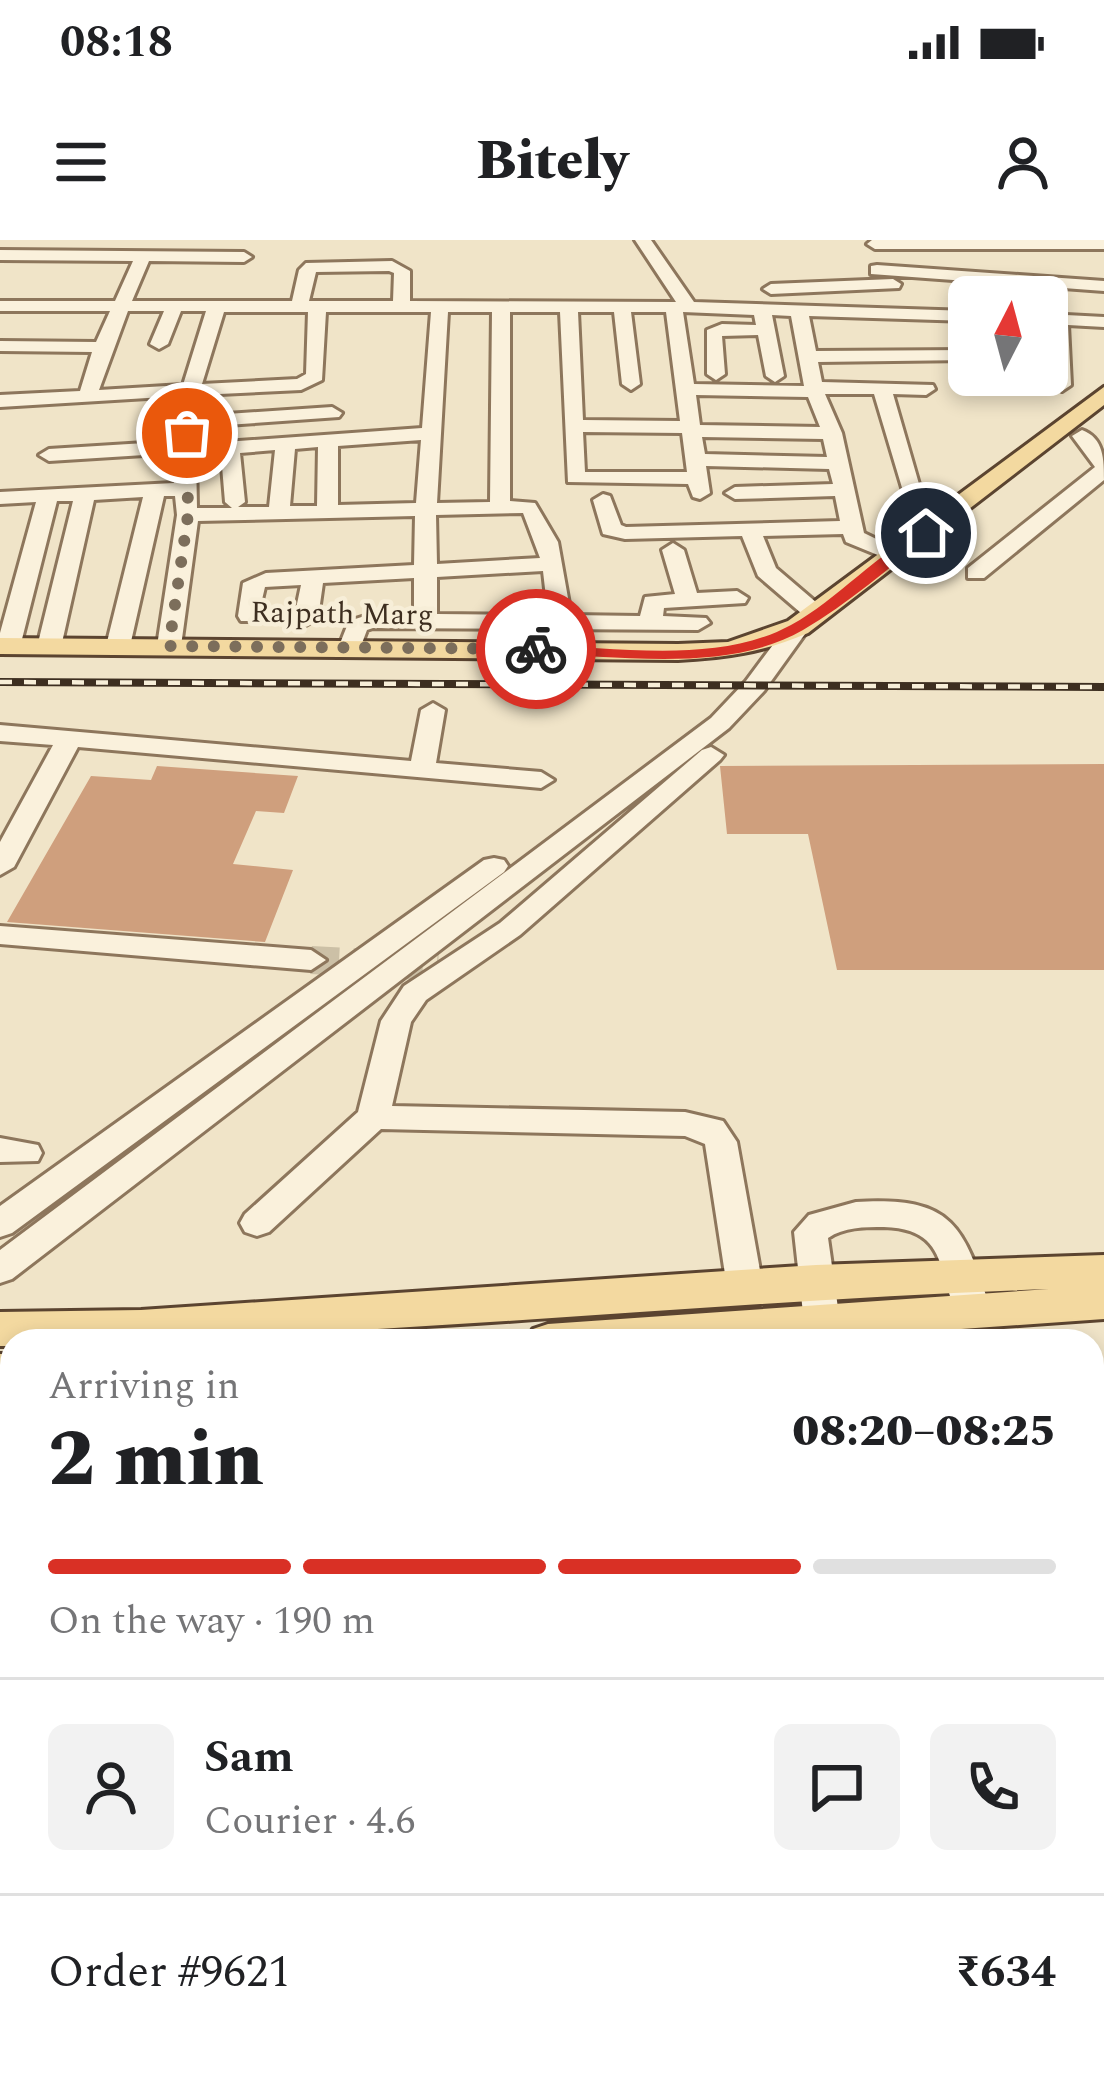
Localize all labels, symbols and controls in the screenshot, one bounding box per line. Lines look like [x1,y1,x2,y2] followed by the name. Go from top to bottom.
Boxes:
[60,8,173,77] text: 08:18
[476,121,628,203] text: Bitely
[48,129,114,195] icon: menu
[990,129,1056,195] icon: person
[948,276,1068,396] north arrow
[948,276,1068,396] map controls
[136,382,238,484] pin
[154,400,220,466] icon: bag
[875,482,977,584] pin
[893,500,959,566] icon: home
[250,589,434,639] street label: Rajpath Marg
[476,589,596,709] courier
[503,616,569,682] icon: bike
[48,1357,240,1416] text: Arriving in
[792,1397,1056,1466] text: 08:20–08:25
[48,1401,264,1520] text: 2 min
[48,1592,375,1651] text: On the way · 190 m
[204,1723,294,1792] text: Sam
[48,1724,174,1850] button: person
[774,1724,900,1850] button: chat
[930,1724,1056,1850] button: phone
[204,1792,415,1851] text: Courier · 4.6
[48,1938,291,2007] text: Order #9621
[955,1938,1056,2007] text: ₹634

